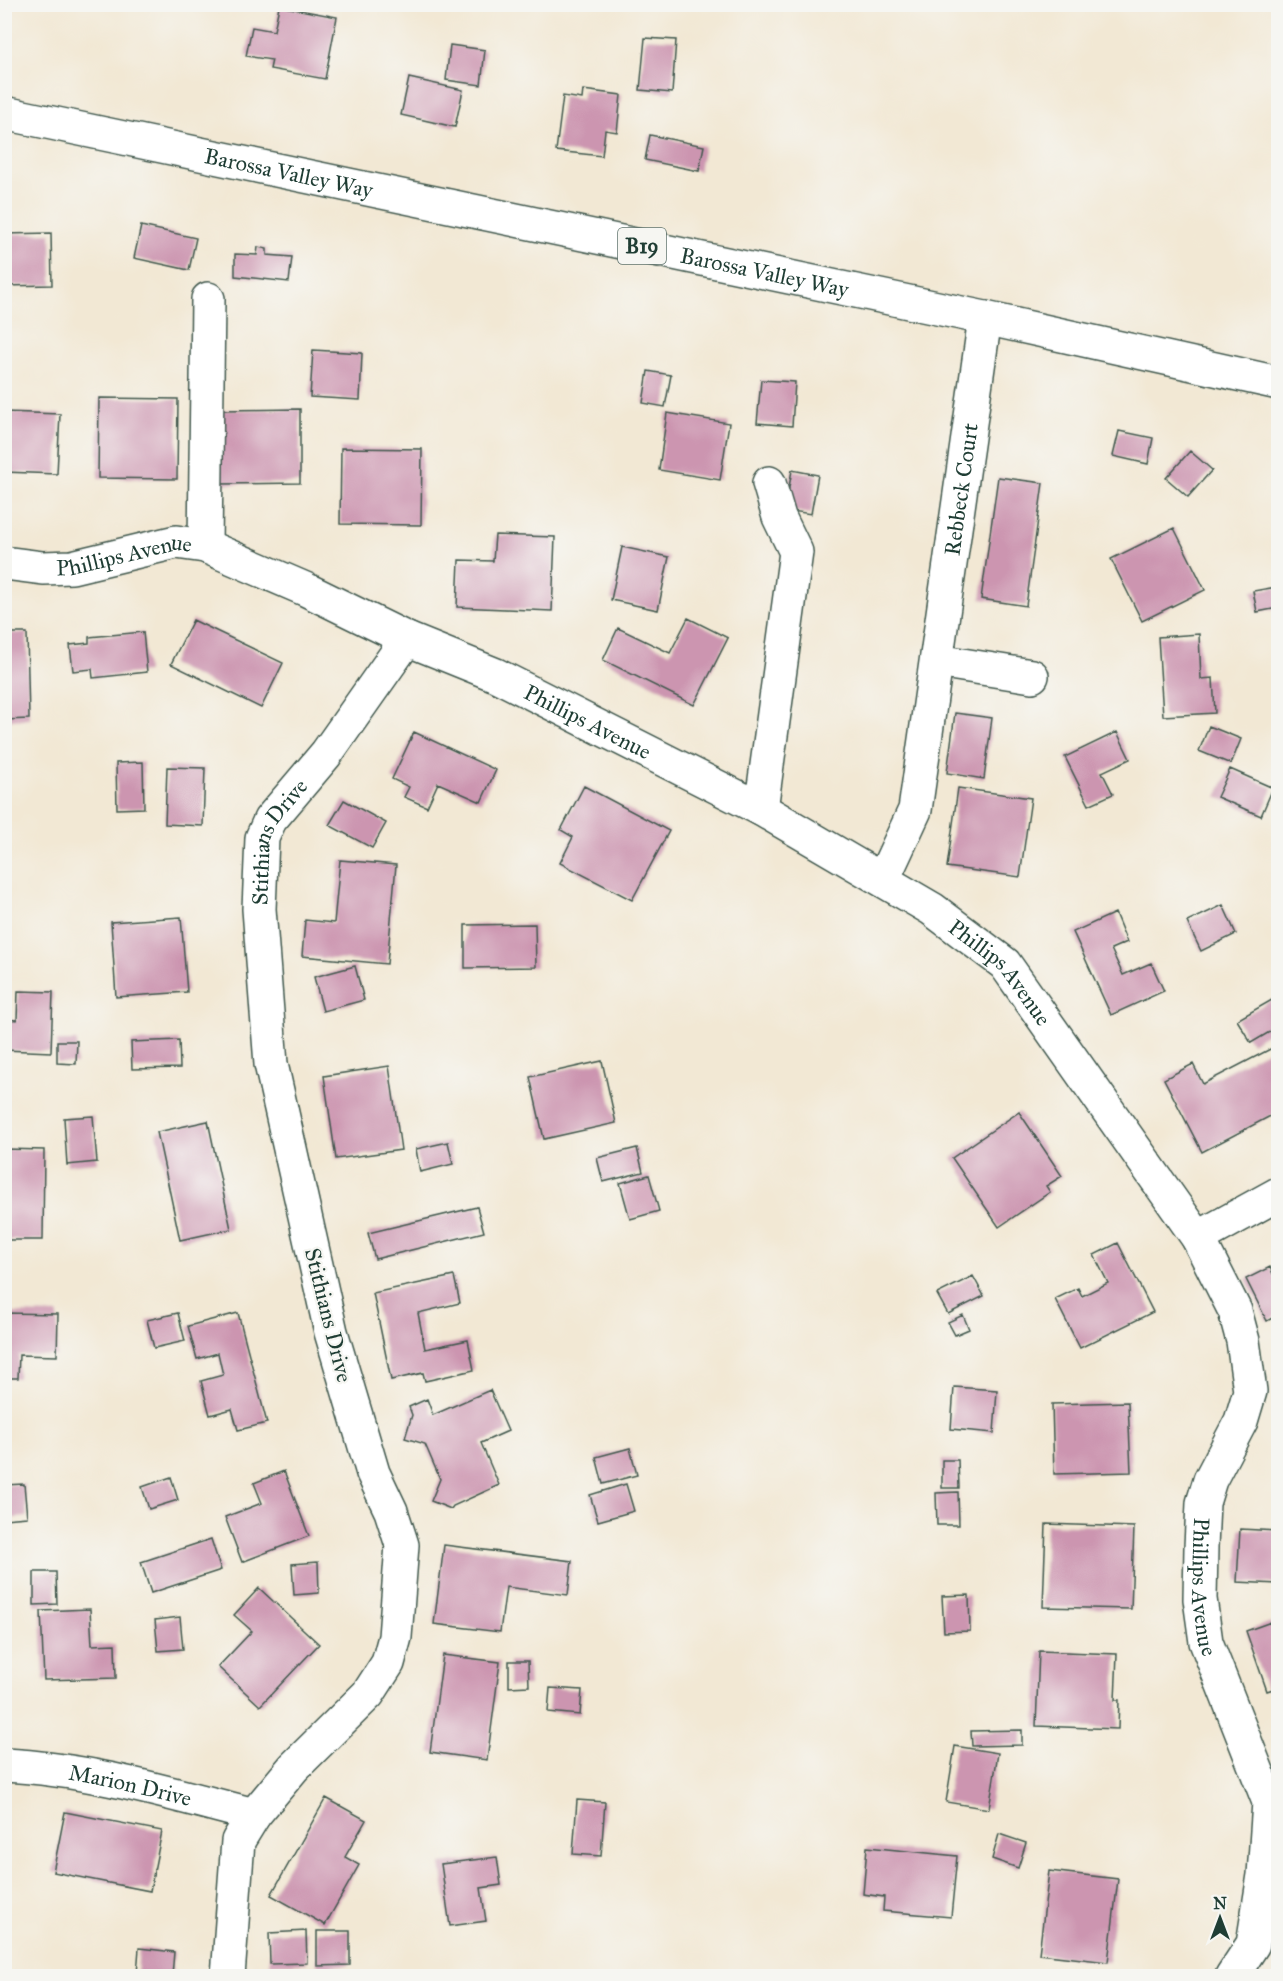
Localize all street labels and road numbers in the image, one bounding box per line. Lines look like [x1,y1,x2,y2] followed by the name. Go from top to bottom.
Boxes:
[202,142,376,204] street label: Barossa Valley Way
[618,228,666,264] road number: B19
[678,242,852,303] street label: Barossa Valley Way
[938,421,984,557] street label: Rebbeck Court
[56,528,194,582] street label: Phillips Avenue
[520,679,656,765] street label: Phillips Avenue
[246,773,313,906] street label: Stithians Drive
[943,913,1057,1031] street label: Phillips Avenue
[299,1245,358,1385] street label: Stithians Drive
[1186,1517,1223,1660] street label: Phillips Avenue
[67,1759,194,1812] street label: Marion Drive

